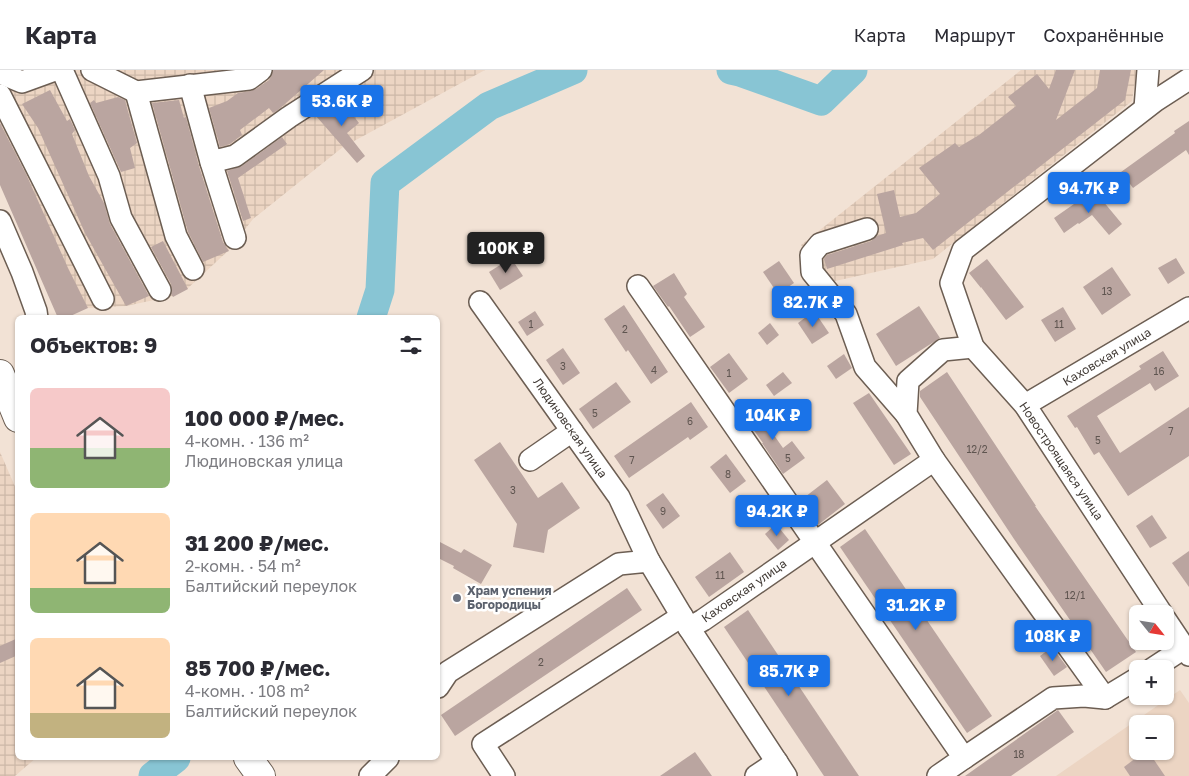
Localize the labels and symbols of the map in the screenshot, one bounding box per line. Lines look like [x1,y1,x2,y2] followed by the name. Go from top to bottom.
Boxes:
[296,85,388,127] pin: 53.6K ₽
[1043,172,1135,214] pin: 94.7K ₽
[465,232,547,274] pin: 100K ₽
[1102,285,1112,297] house number: 13
[767,286,859,328] pin: 82.7K ₽
[529,318,534,330] house number: 1
[1054,318,1064,330] house number: 11
[622,323,628,335] house number: 2
[1060,324,1154,389] street label: Каховская улица
[560,360,566,372] house number: 3
[651,364,657,376] house number: 4
[1154,365,1164,377] house number: 16
[727,367,732,379] house number: 1
[530,375,611,481] street label: Людиновская улица
[732,398,814,441] pin: 104K ₽
[1016,399,1107,523] street label: Новостроящаяся улица
[592,407,598,419] house number: 5
[687,415,693,427] house number: 6
[1168,425,1174,437] house number: 7
[1095,434,1101,446] house number: 5
[966,443,988,455] house number: 12/2
[785,452,791,464] house number: 5
[629,454,635,466] house number: 7
[725,468,731,480] house number: 8
[510,484,516,496] house number: 3
[731,494,823,537] pin: 94.2K ₽
[660,505,666,517] house number: 9
[698,556,789,626] street label: Каховская улица
[715,569,725,581] house number: 11
[467,583,551,612] place label: Храм успения Богородицы
[870,588,962,631] pin: 31.2K ₽
[1065,589,1085,601] house number: 12/1
[451,592,463,604] marker: Храм успения Богородицы
[1129,605,1174,650] north arrow
[1012,620,1094,662] pin: 108K ₽
[743,654,835,697] pin: 85.7K ₽
[538,656,544,668] house number: 2
[1014,748,1024,760] house number: 18

